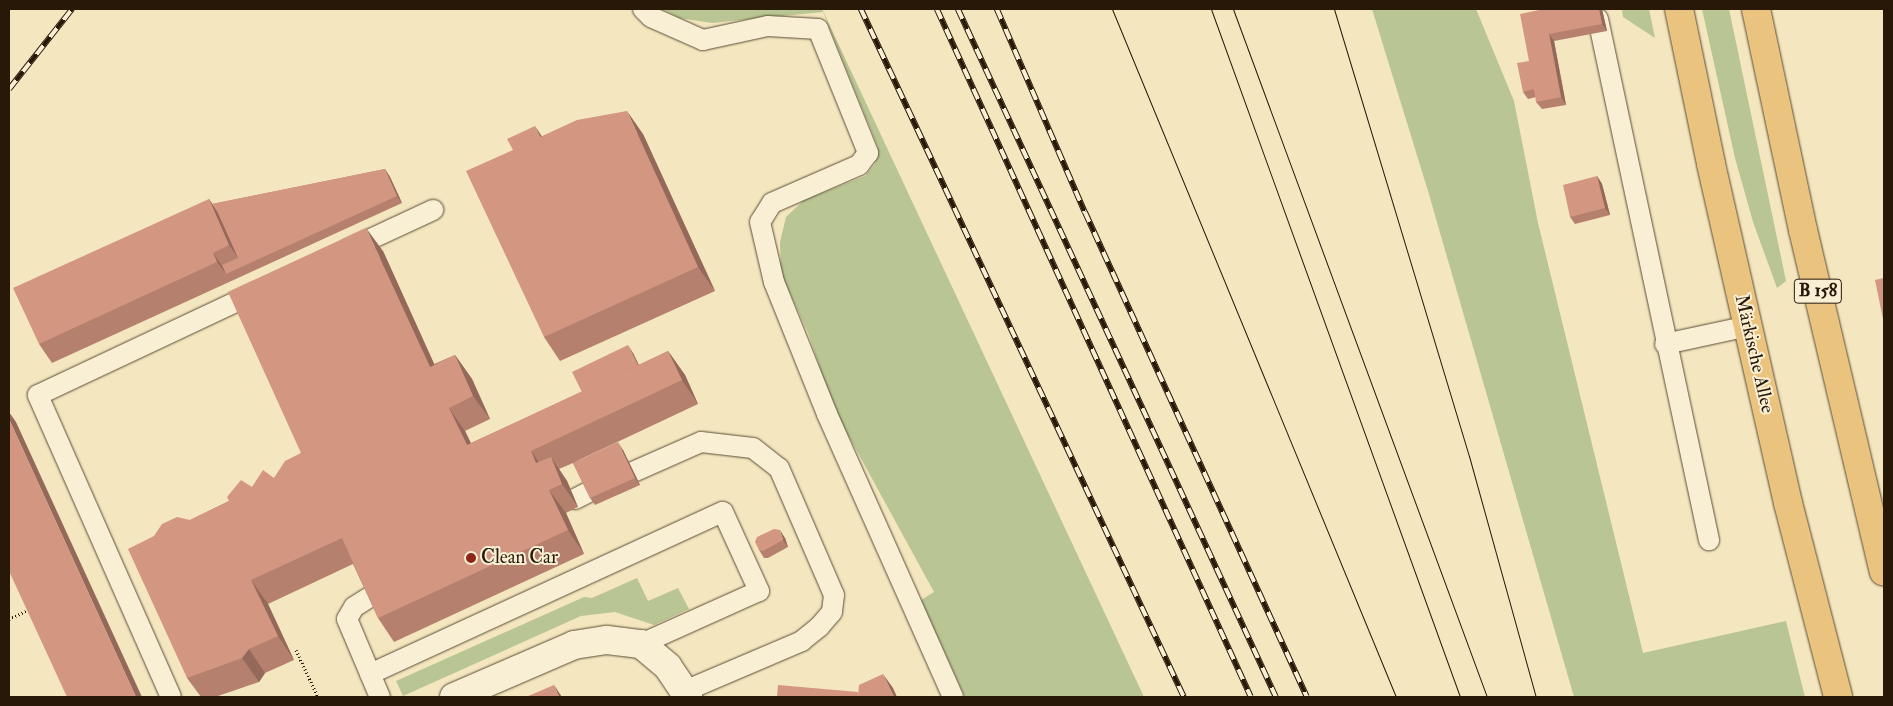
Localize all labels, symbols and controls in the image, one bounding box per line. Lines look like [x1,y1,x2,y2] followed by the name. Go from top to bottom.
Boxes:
[1793,276,1843,306] road number: B 158
[1729,293,1779,415] street label: Märkische Allee
[481,547,558,569] place label: Clean Car
[465,552,477,564] marker: Clean Car

